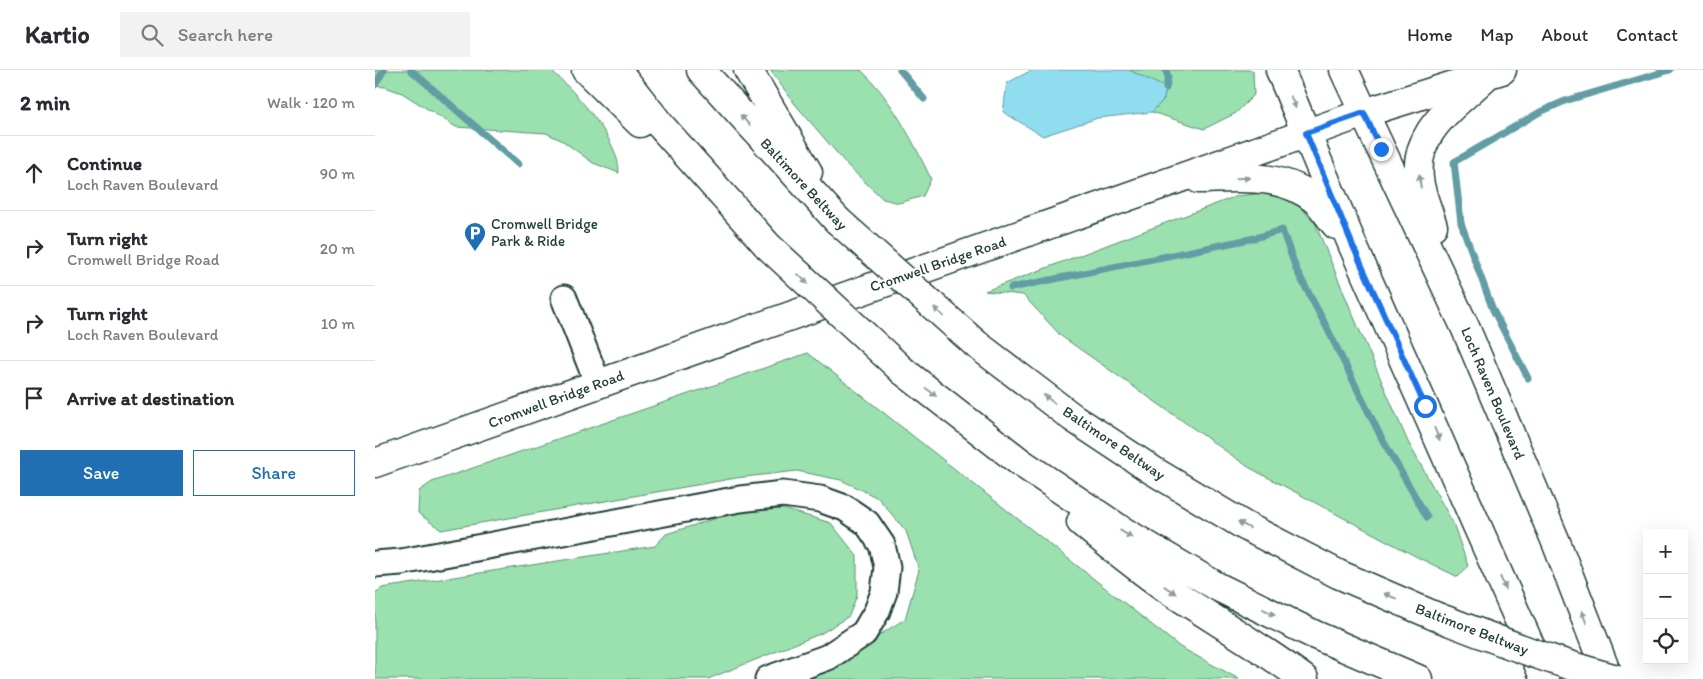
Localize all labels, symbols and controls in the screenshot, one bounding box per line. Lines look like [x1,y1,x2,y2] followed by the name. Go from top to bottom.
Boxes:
[120,12,470,57] search box
[25,20,90,49] text: Kartio
[138,21,166,49] icon: search
[178,23,273,46] text: Search here
[1407,24,1453,46] text: Home
[1481,24,1514,46] text: Map
[1542,24,1588,46] text: About
[1616,24,1678,46] text: Contact
[20,90,70,115] text: 2 min
[267,93,355,112] text: Walk · 120 m
[1290,94,1297,109] one-way arrow
[739,114,751,126] one-way arrow
[757,134,851,234] street label: Baltimore Beltway
[1370,138,1393,161] route end
[67,152,142,175] text: Continue
[20,159,48,187] icon: ahead
[320,164,355,183] text: 90 m
[1416,172,1424,188] one-way arrow
[1235,174,1251,182] one-way arrow
[67,175,218,194] text: Loch Raven Boulevard
[491,215,598,250] place label: Cromwell Bridge Park & Ride
[463,221,487,252] parking icon: Cromwell Bridge Park & Ride
[67,227,148,250] text: Turn right
[867,232,1009,296] street label: Cromwell Bridge Road
[20,234,48,262] icon: right
[320,239,355,258] text: 20 m
[67,250,219,269] text: Cromwell Bridge Road
[797,273,809,285] one-way arrow
[67,302,148,325] text: Turn right
[934,306,946,318] one-way arrow
[20,309,48,337] icon: right
[321,314,355,333] text: 10 m
[1457,324,1529,462] street label: Loch Raven Boulevard
[67,325,218,344] text: Loch Raven Boulevard
[486,366,626,432] street label: Cromwell Bridge Road
[20,384,48,412] icon: arrive
[67,387,234,410] text: Arrive at destination
[924,387,938,397] one-way arrow
[1043,394,1056,405] one-way arrow
[1414,395,1437,418] route start
[1059,402,1169,484] street label: Baltimore Beltway
[1434,427,1442,441] one-way arrow
[20,450,183,496] button: Save
[193,450,355,496] button: Share
[1237,521,1252,529] one-way arrow
[1120,529,1133,538] one-way arrow
[1643,529,1688,664] map controls
[1643,529,1688,574] button: +
[1643,574,1688,619] button: −
[1500,576,1508,590] one-way arrow
[1164,586,1177,595] one-way arrow
[1383,592,1397,600] one-way arrow
[1413,599,1531,659] street label: Baltimore Beltway
[1261,608,1276,616] one-way arrow
[1580,609,1588,624] one-way arrow
[1643,619,1688,664] button: locate

